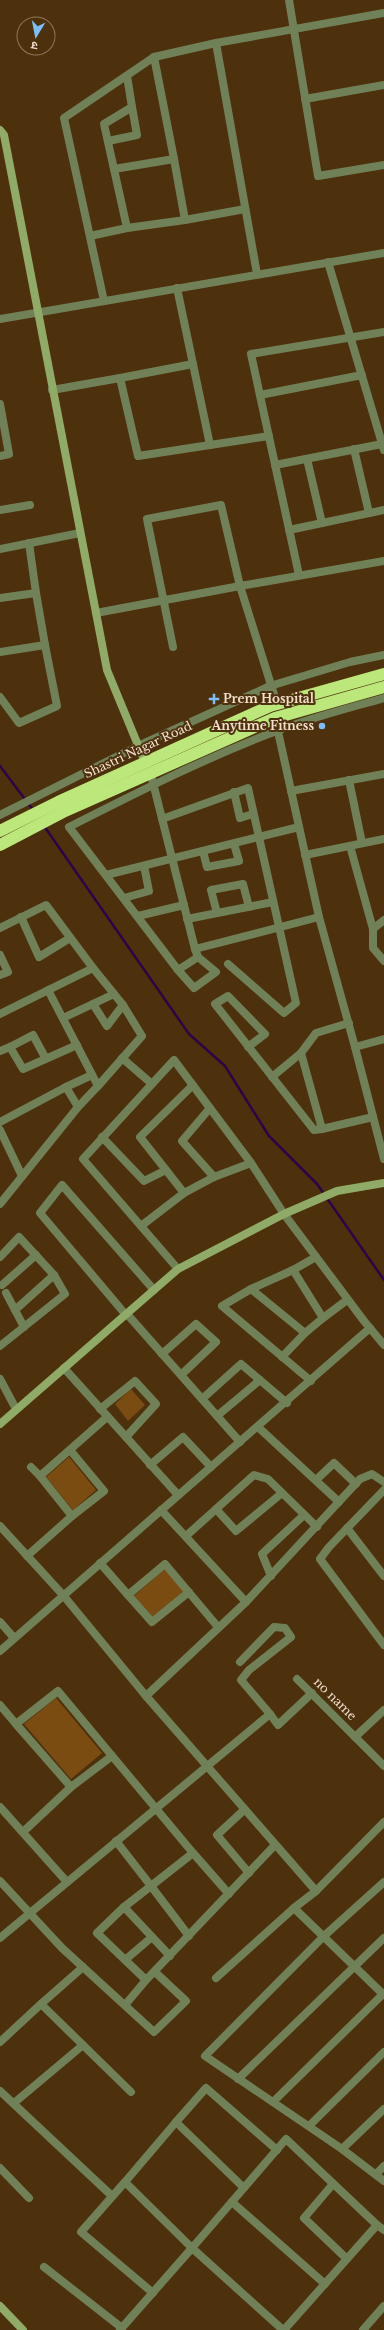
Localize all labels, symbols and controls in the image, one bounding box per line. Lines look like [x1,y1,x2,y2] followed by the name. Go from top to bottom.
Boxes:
[16,16,56,56] north arrow
[29,38,39,53] text: उ
[223,691,315,706] place label: Prem Hospital
[208,693,220,705] marker: Prem Hospital
[81,718,194,781] street label: Shastri Nagar Road
[211,718,314,733] place label: Anytime Fitness
[317,721,327,731] marker: Anytime Fitness
[311,1674,360,1723] street label: no name

